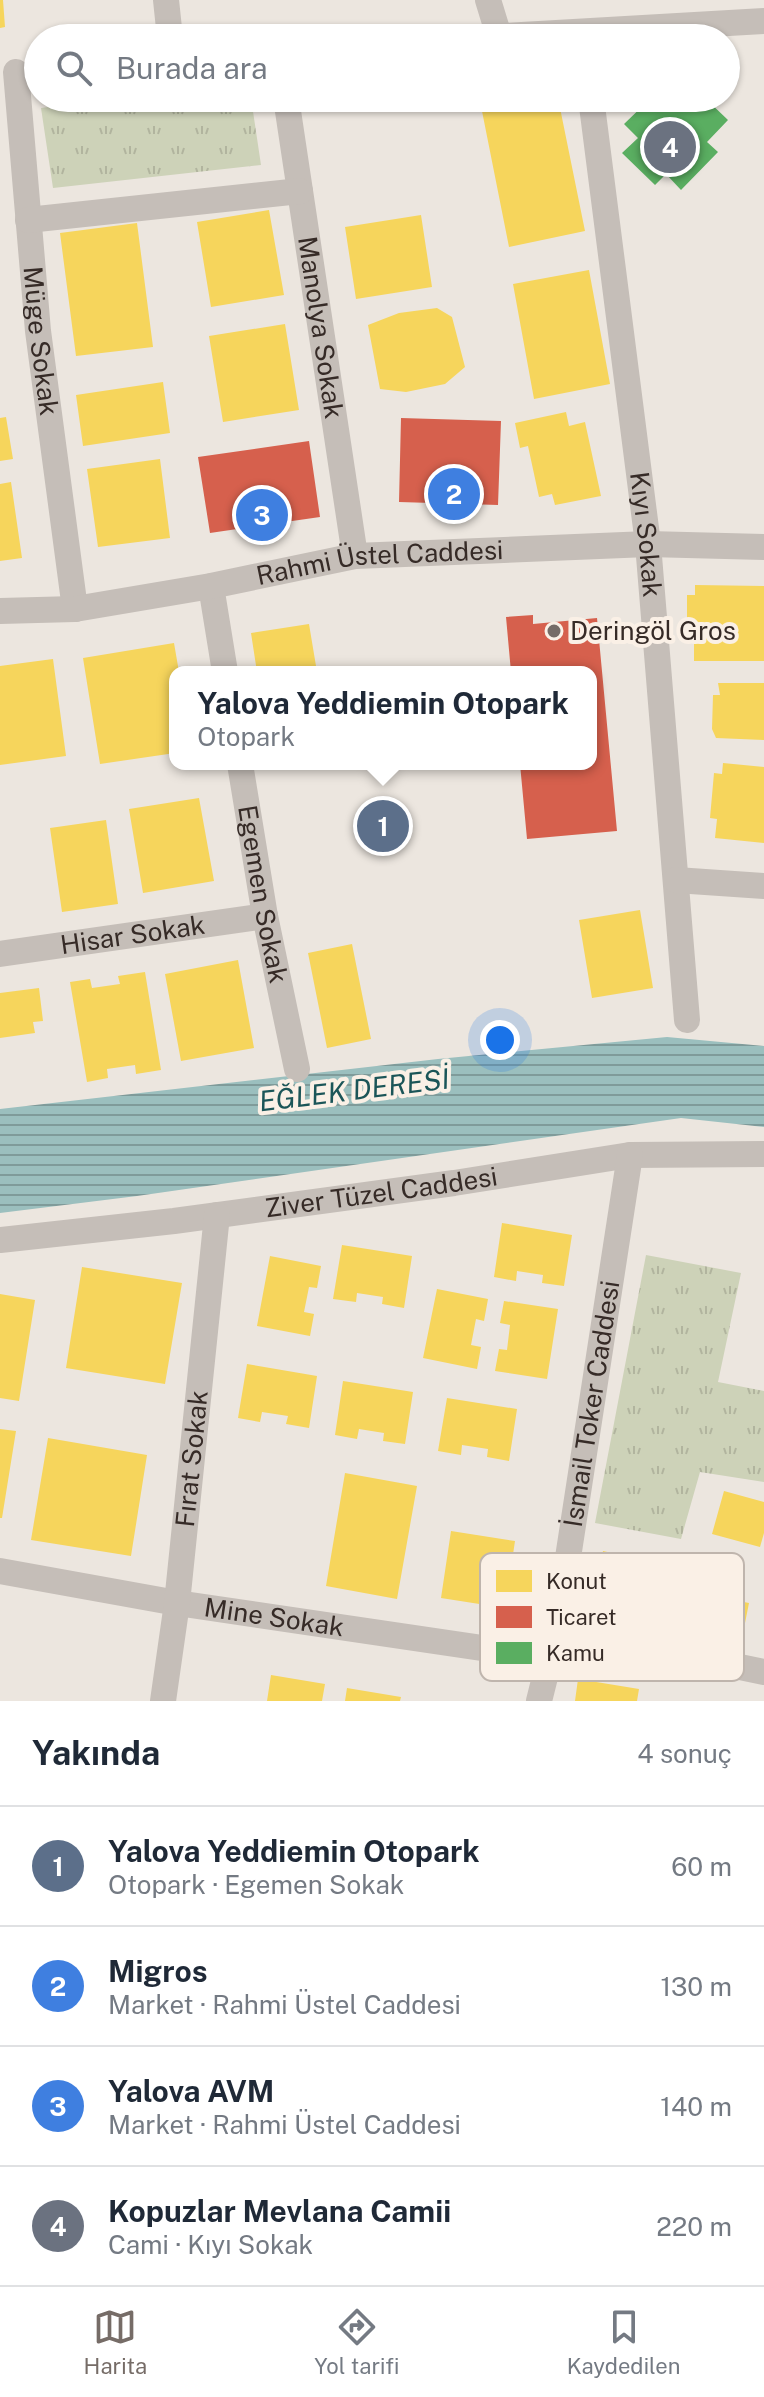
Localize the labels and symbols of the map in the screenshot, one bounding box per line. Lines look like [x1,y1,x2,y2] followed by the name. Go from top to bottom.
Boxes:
[644,117,696,177] pin: 4
[292,234,350,421] street label: Manolya Sokak
[18,265,65,417] street label: Müge Sokak
[428,464,480,524] pin: 2
[624,470,668,598] street label: Kıyı Sokak
[236,485,288,545] pin: 3
[253,534,504,591] street label: Rahmi Üstel Caddesi
[570,615,736,646] place label: Deringöl Gros
[545,622,563,640] marker: Deringöl Gros
[357,796,409,856] pin: 1
[232,803,295,986] street label: Egemen Sokak
[58,909,207,960] street label: Hisar Sokak
[480,1020,520,1060] your location
[257,1061,451,1118] water label: EĞLEK DERESİ
[263,1160,499,1224] street label: Ziver Tüzel Caddesi
[557,1278,625,1529] street label: İsmail Toker Caddesi
[169,1389,214,1529] street label: Fırat Sokak
[480,1553,744,1681] legend
[546,1568,607,1594] text: Konut
[202,1591,346,1642] street label: Mine Sokak
[546,1604,617,1630] text: Ticaret
[546,1640,605,1666] text: Kamu

